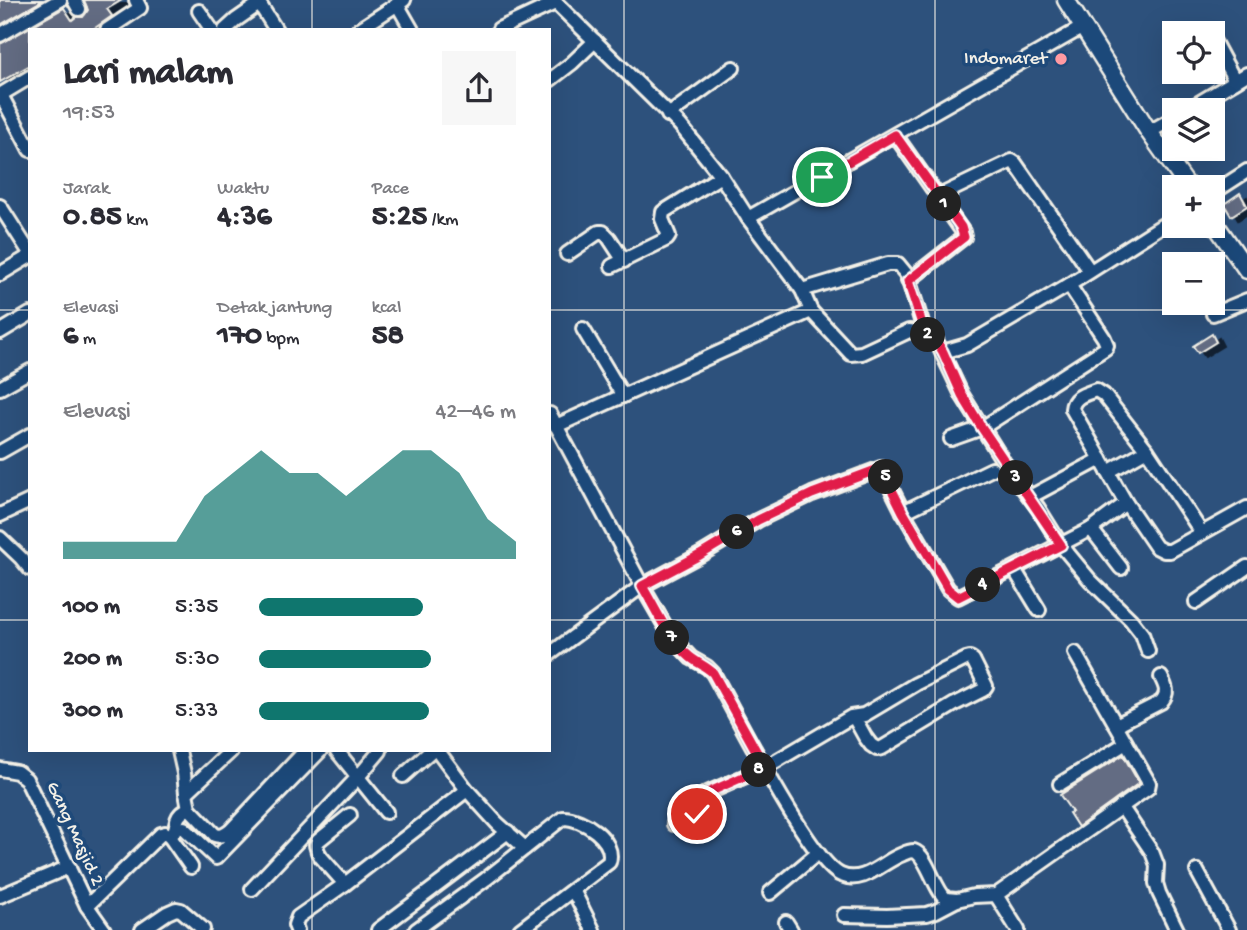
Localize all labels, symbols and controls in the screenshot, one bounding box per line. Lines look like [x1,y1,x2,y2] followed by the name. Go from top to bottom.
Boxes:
[1162,21,1225,315] map controls
[1162,21,1225,84] button: locate
[964,48,1049,71] place label: Indomaret
[442,51,516,125] button: share
[1053,51,1069,67] marker: Indomaret
[63,52,233,96] text: Lari malam
[1162,98,1225,161] button: layers
[63,100,115,127] text: 19:53
[792,147,852,207] pin
[803,158,841,196] icon: arrive
[1162,175,1225,238] button: +
[63,178,109,201] text: Jarak
[217,178,269,201] text: Waktu
[372,178,409,201] text: Pace
[926,186,962,222] pin: 1
[940,192,947,215] text: 1
[63,201,122,236] text: 0.85
[217,201,272,236] text: 4:36
[372,201,427,236] text: 5:25
[122,209,148,232] text: km
[427,209,458,232] text: /km
[1162,252,1225,315] button: −
[63,297,119,320] text: Elevasi
[217,297,332,320] text: Detak jantung
[372,297,401,320] text: kcal
[911,318,946,352] pin: 2
[63,320,78,355] text: 6
[217,320,262,355] text: 170
[372,320,404,355] text: 58
[923,323,932,346] text: 2
[78,328,96,351] text: m
[262,328,299,351] text: bpm
[63,399,131,426] text: Elevasi
[435,399,516,426] text: 42–46 m
[868,460,903,494] pin: 5
[998,461,1034,496] pin: 3
[881,465,891,488] text: 5
[1011,466,1020,489] text: 3
[720,514,754,550] pin: 6
[732,520,741,543] text: 6
[965,568,1000,602] pin: 4
[978,573,987,596] text: 4
[63,594,120,621] text: 100 m
[175,594,218,621] text: 5:35
[654,620,690,656] pin: 7
[667,626,676,649] text: 7
[63,646,122,673] text: 200 m
[175,646,219,673] text: 5:30
[63,698,123,725] text: 300 m
[175,698,218,725] text: 5:33
[742,752,776,788] pin: 8
[753,758,764,781] text: 8
[40,778,108,890] street label: Gang Masjid 2
[667,784,727,844] pin
[678,795,716,833] icon: check

